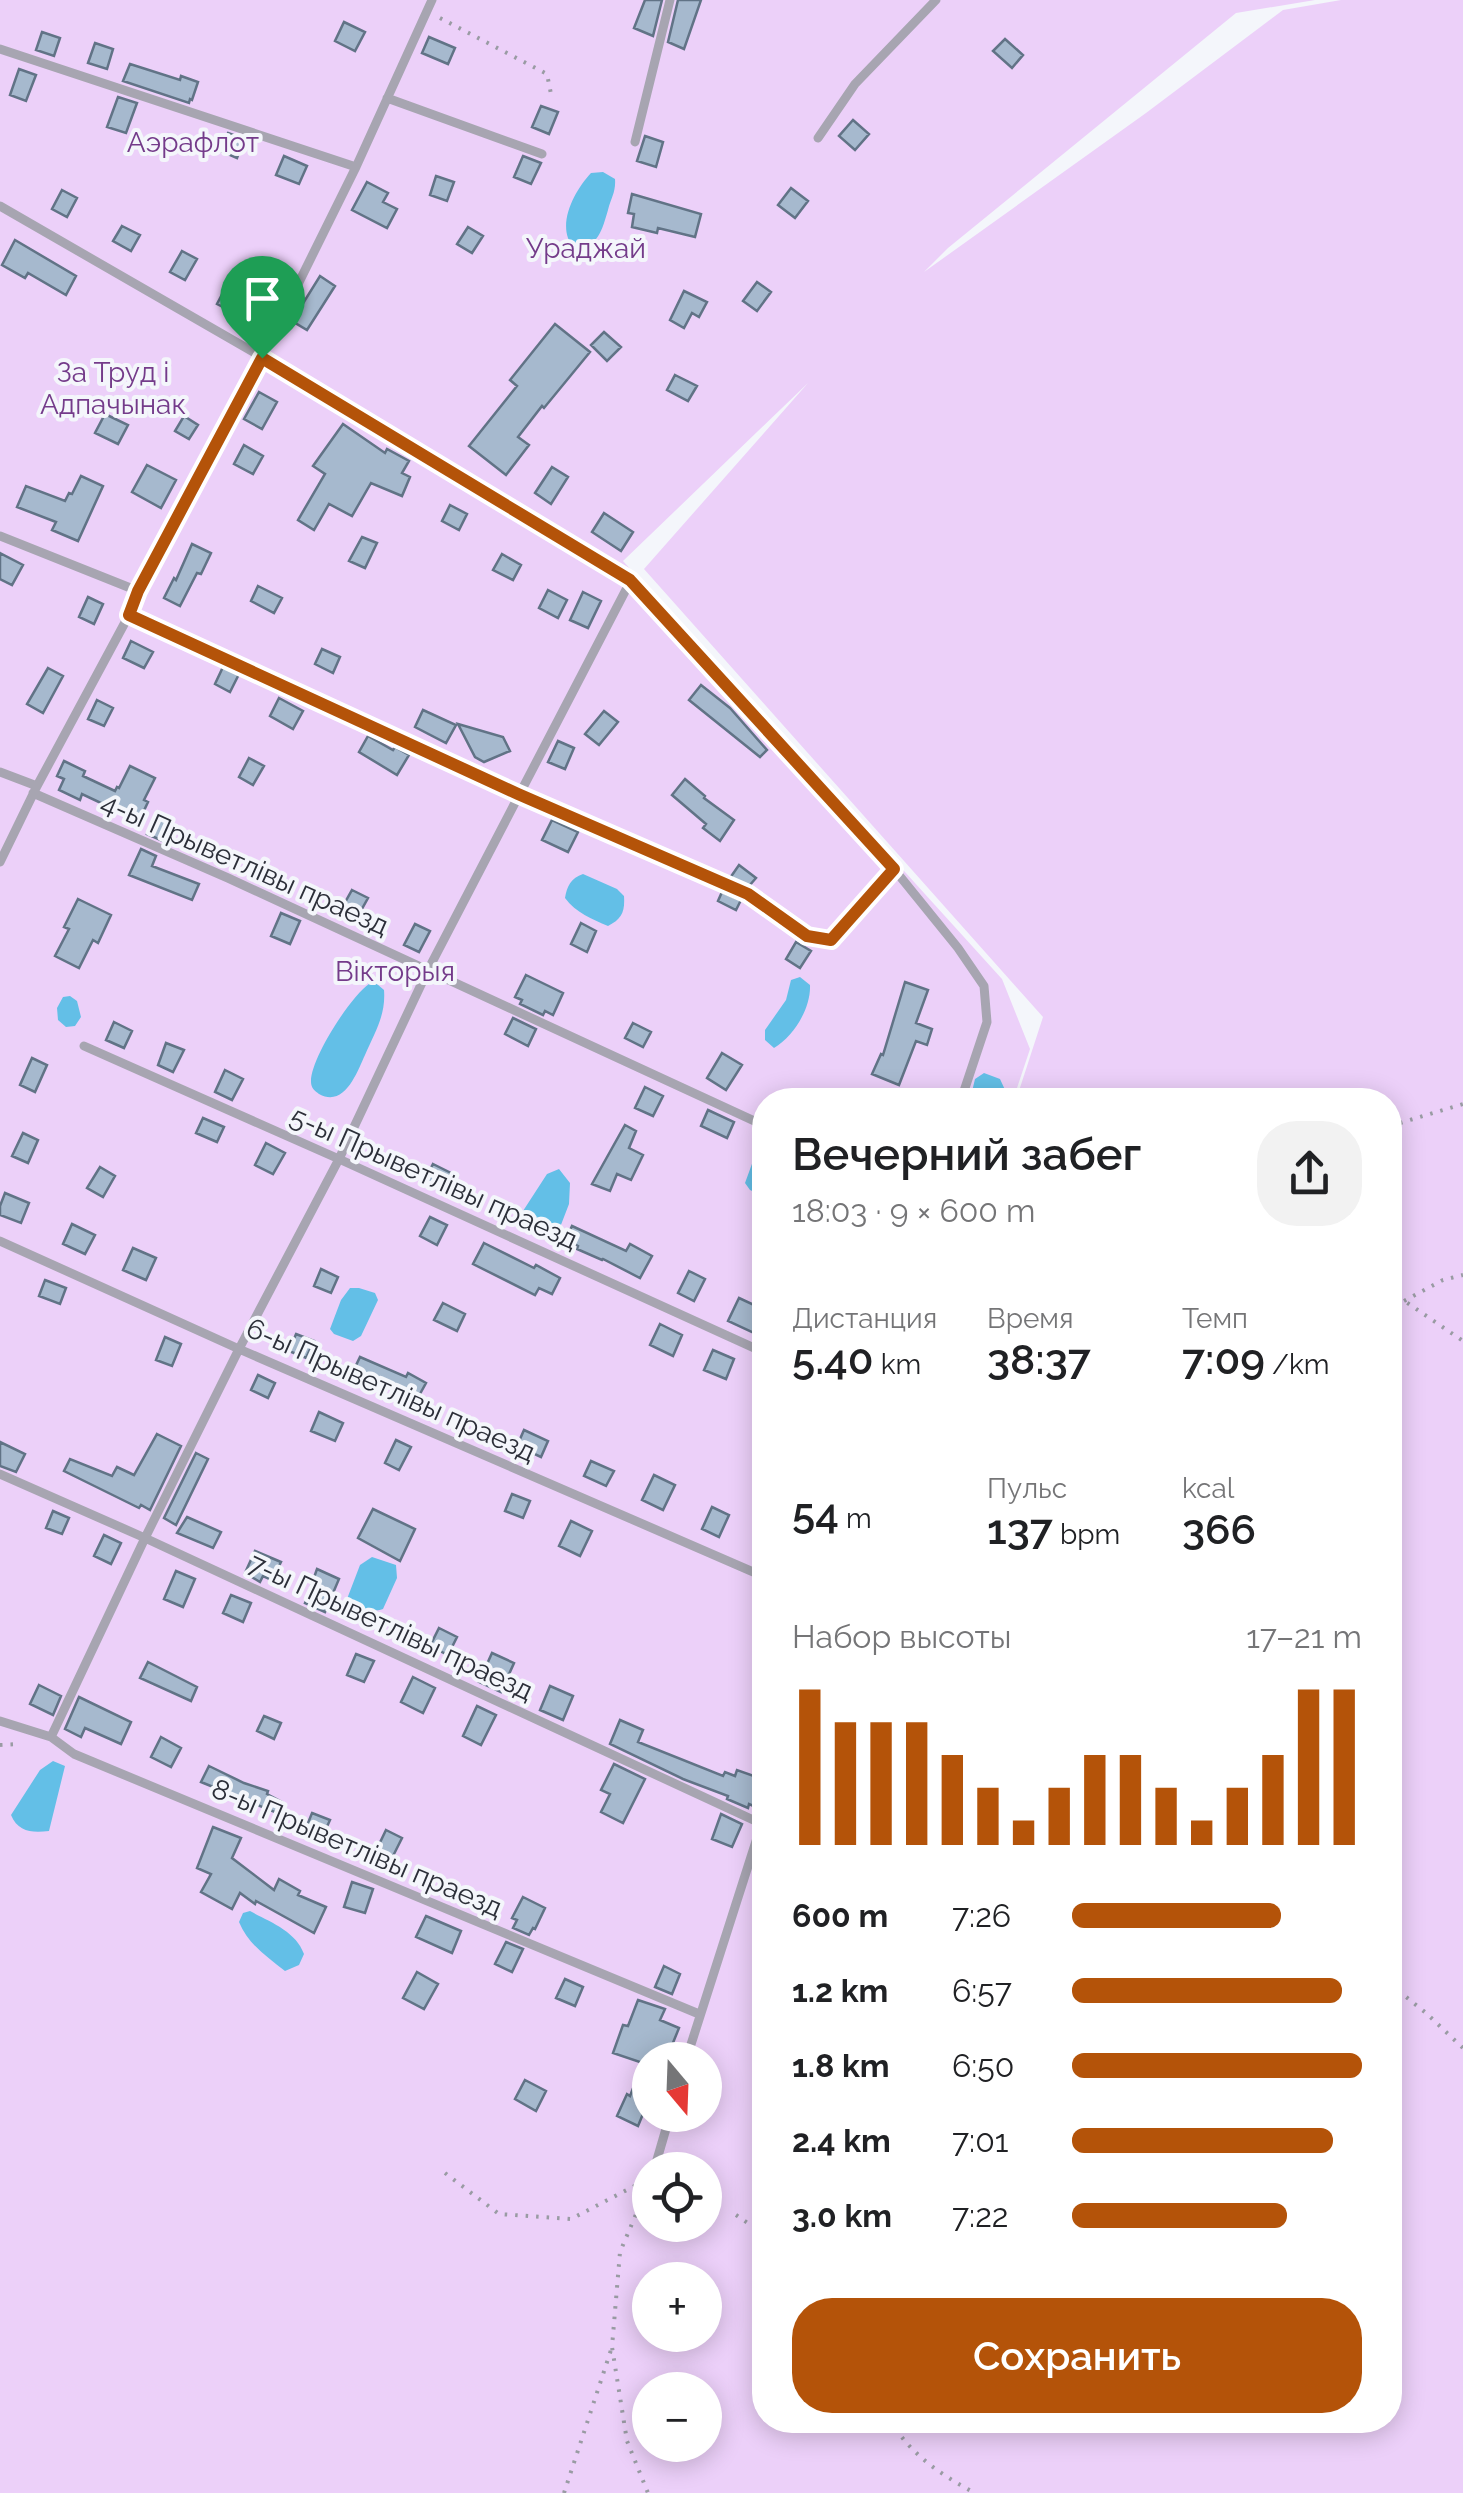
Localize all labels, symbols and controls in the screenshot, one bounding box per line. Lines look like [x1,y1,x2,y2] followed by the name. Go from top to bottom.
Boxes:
[127,126,259,159] park label: Аэрафлот
[526,232,646,265] park label: Ураджай
[220,256,305,359] pin
[235,271,290,326] icon: arrive
[40,356,186,421] park label: За Труд і Адпачынак
[96,786,394,942] street label: 4-ы Прыветлівы праезд
[335,955,455,988] park label: Вікторыя
[285,1100,583,1256] street label: 5-ы Прыветлівы праезд
[1257,1121,1362,1226] button: share
[792,1128,1141,1181] text: Вечерний забег
[792,1192,1035,1229] text: 18:03 · 9 × 600 m
[792,1302,937,1335] text: Дистанция
[987,1302,1074,1335] text: Время
[1182,1302,1248,1335] text: Темп
[241,1311,541,1469] street label: 6-ы Прыветлівы праезд
[792,1335,874,1384] text: 5.40
[987,1335,1091,1384] text: 38:37
[1182,1335,1265,1384] text: 7:09
[874,1348,921,1381] text: km
[1265,1348,1330,1381] text: /km
[987,1472,1067,1505] text: Пульс
[1182,1472,1234,1505] text: kcal
[792,1489,839,1538] text: 54
[839,1502,872,1535] text: m
[987,1505,1053,1554] text: 137
[1182,1505,1256,1554] text: 366
[1053,1518,1120,1551] text: bpm
[243,1546,539,1708] street label: 7-ы Прыветлівы праезд
[792,1618,1012,1655] text: Набор высоты
[1246,1618,1362,1655] text: 17–21 m
[207,1772,507,1924] street label: 8-ы Прыветлівы праезд
[792,1897,888,1934] text: 600 m
[952,1897,1011,1934] text: 7:26
[792,1972,888,2009] text: 1.2 km
[952,1972,1012,2009] text: 6:57
[632,2042,722,2132] north arrow
[632,2042,722,2462] map controls
[792,2047,890,2084] text: 1.8 km
[952,2047,1014,2084] text: 6:50
[792,2122,891,2159] text: 2.4 km
[952,2122,1008,2159] text: 7:01
[632,2152,722,2242] button: locate
[792,2197,892,2234] text: 3.0 km
[952,2197,1008,2234] text: 7:22
[632,2262,722,2352] button: +
[792,2298,1362,2413] button: Сохранить
[632,2372,722,2462] button: −

